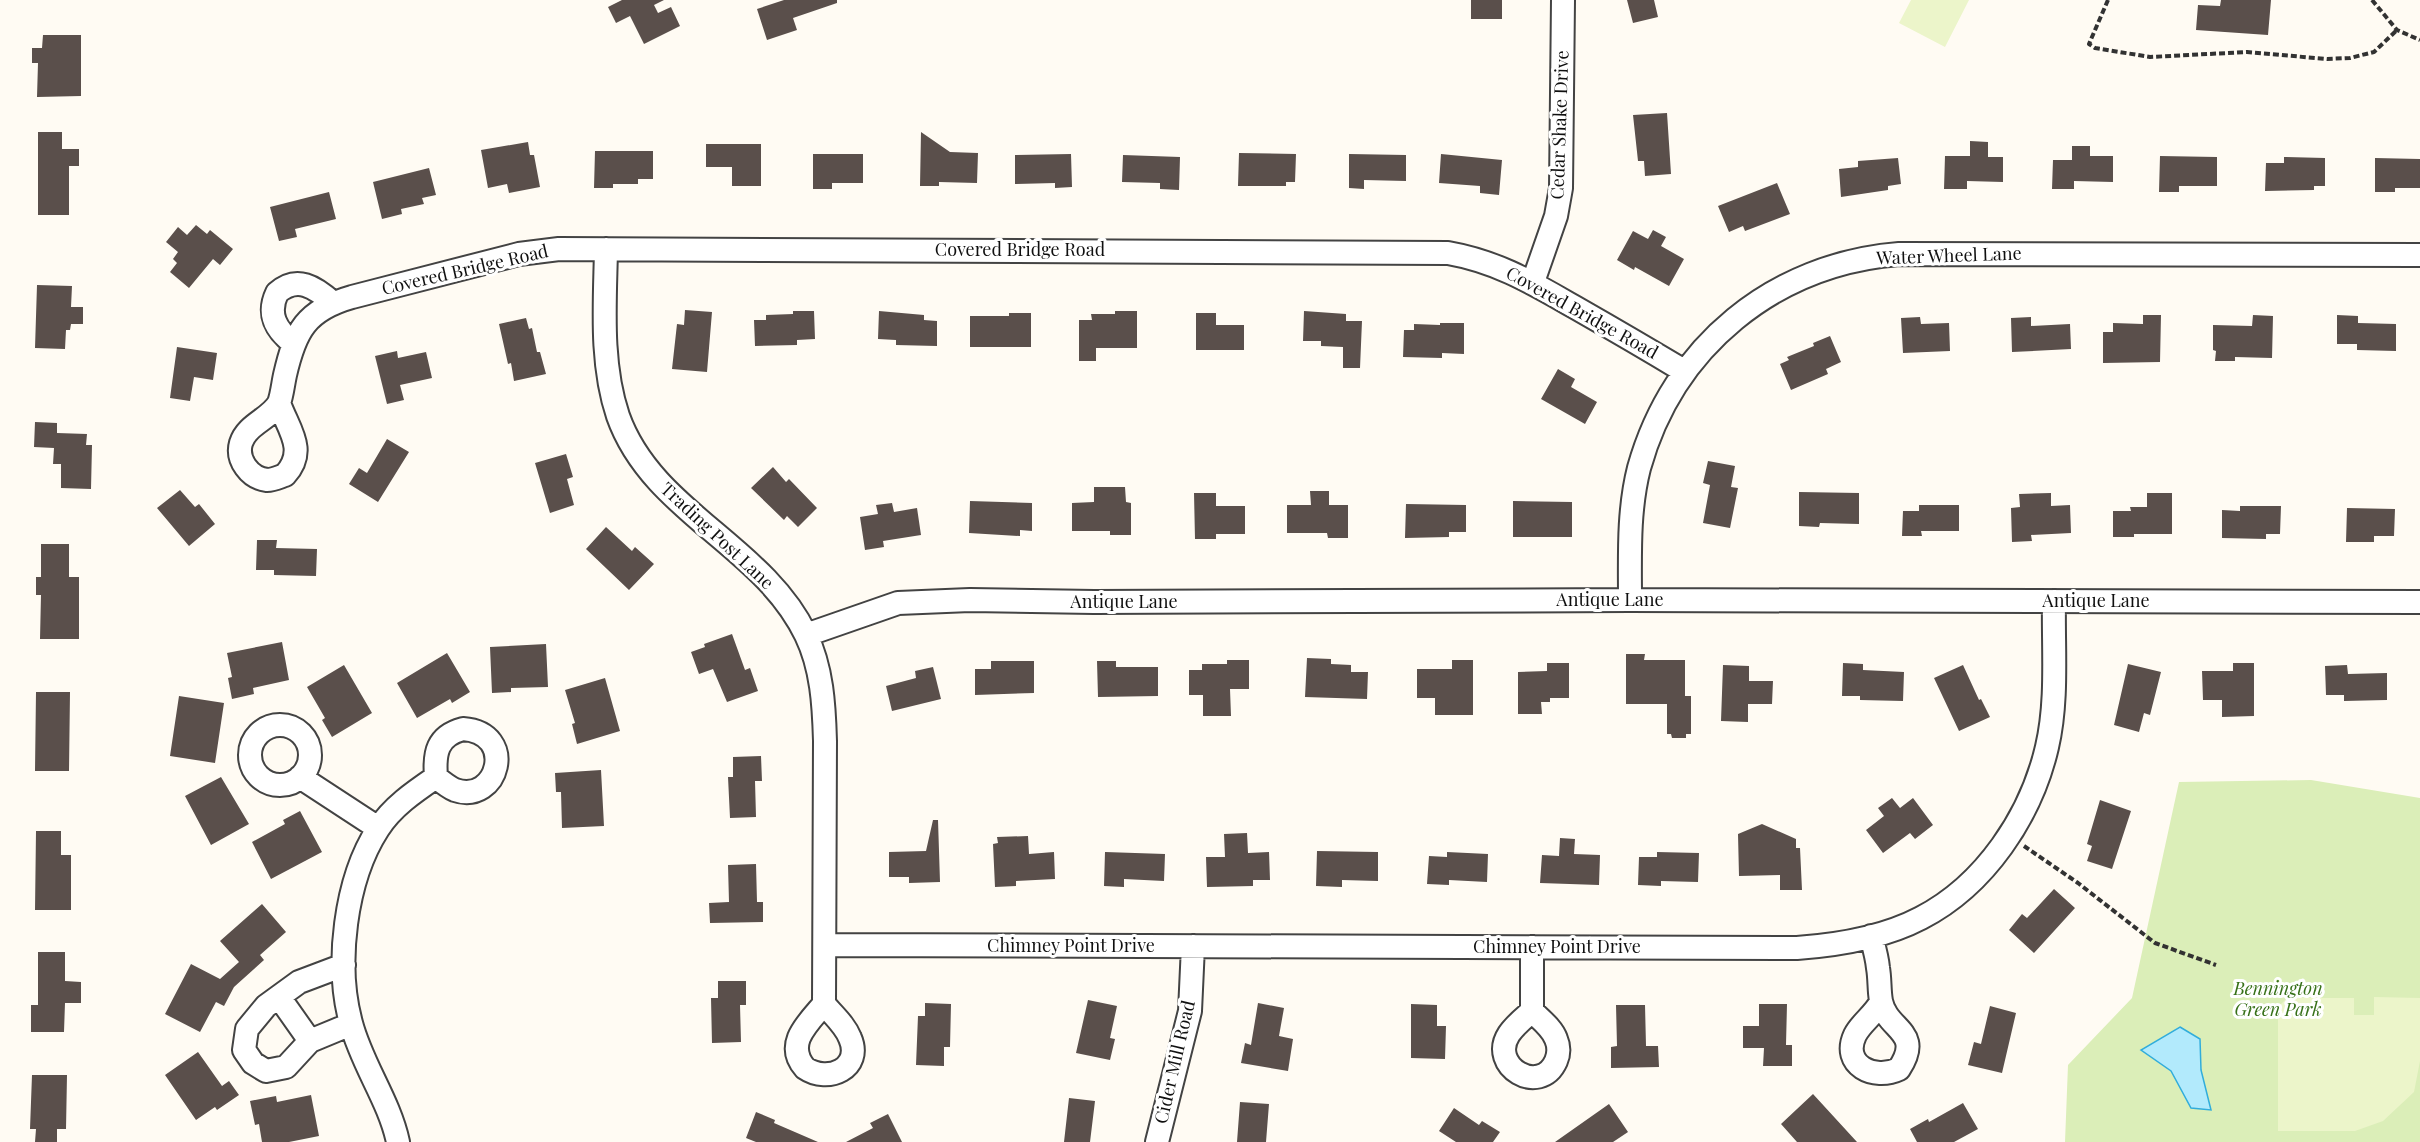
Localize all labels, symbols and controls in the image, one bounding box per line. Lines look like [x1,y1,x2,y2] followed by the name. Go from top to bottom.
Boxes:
[1544,50,1574,200] street label: Cedar Shake Drive
[935,237,1106,261] street label: Covered Bridge Road
[379,238,551,300] street label: Covered Bridge Road
[1875,240,2022,270] street label: Water Wheel Lane
[1502,260,1663,364] street label: Covered Bridge Road
[656,476,779,594] street label: Trading Post Lane
[1555,587,1664,611] street label: Antique Lane
[2041,588,2150,612] street label: Antique Lane
[1069,589,1178,613] street label: Antique Lane
[987,933,1155,957] street label: Chimney Point Drive
[1473,934,1641,958] street label: Chimney Point Drive
[2232,976,2323,1021] park label: Bennington Green Park
[1148,997,1200,1126] street label: Cider Mill Road

